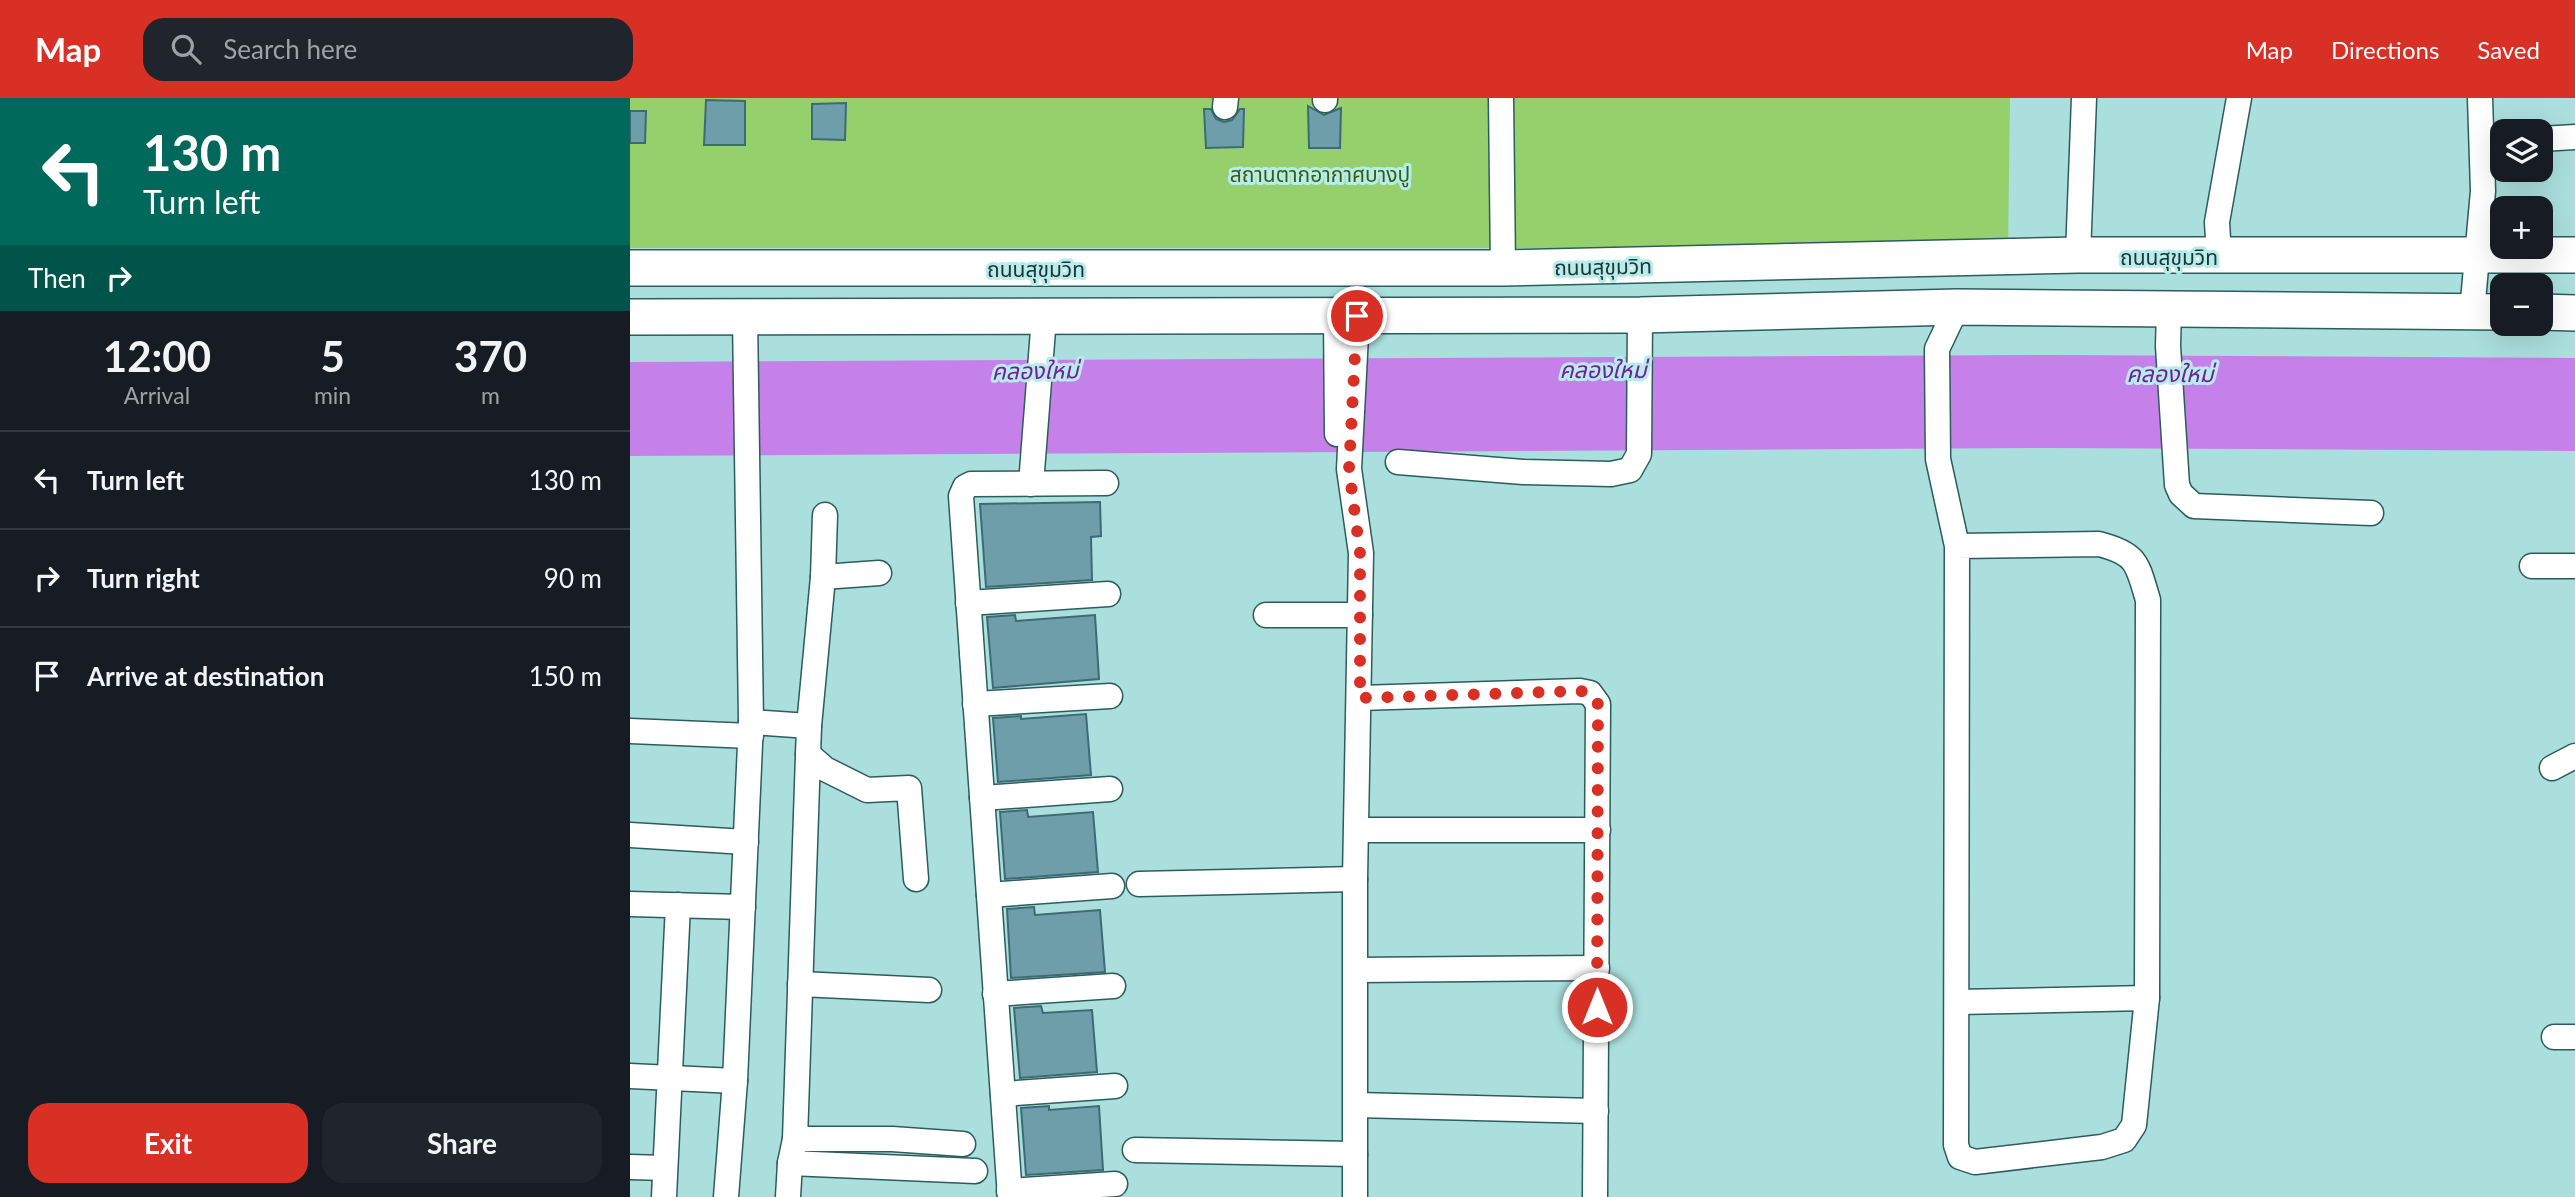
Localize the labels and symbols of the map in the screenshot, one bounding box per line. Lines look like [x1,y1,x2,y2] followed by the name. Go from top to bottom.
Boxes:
[1230,161,1410,188] park label: สถานตากอากาศบางปู
[2120,244,2218,271] street label: ถนนสุขุมวิท
[1554,253,1652,281] street label: ถนนสุขุมวิท
[987,256,1085,283] street label: ถนนสุขุมวิท
[1327,286,1387,346] pin
[991,355,1082,385] water label: คลองใหม่
[1559,355,1650,383] water label: คลองใหม่
[2126,359,2217,387] water label: คลองใหม่
[1560,970,1634,1044] position arrow

